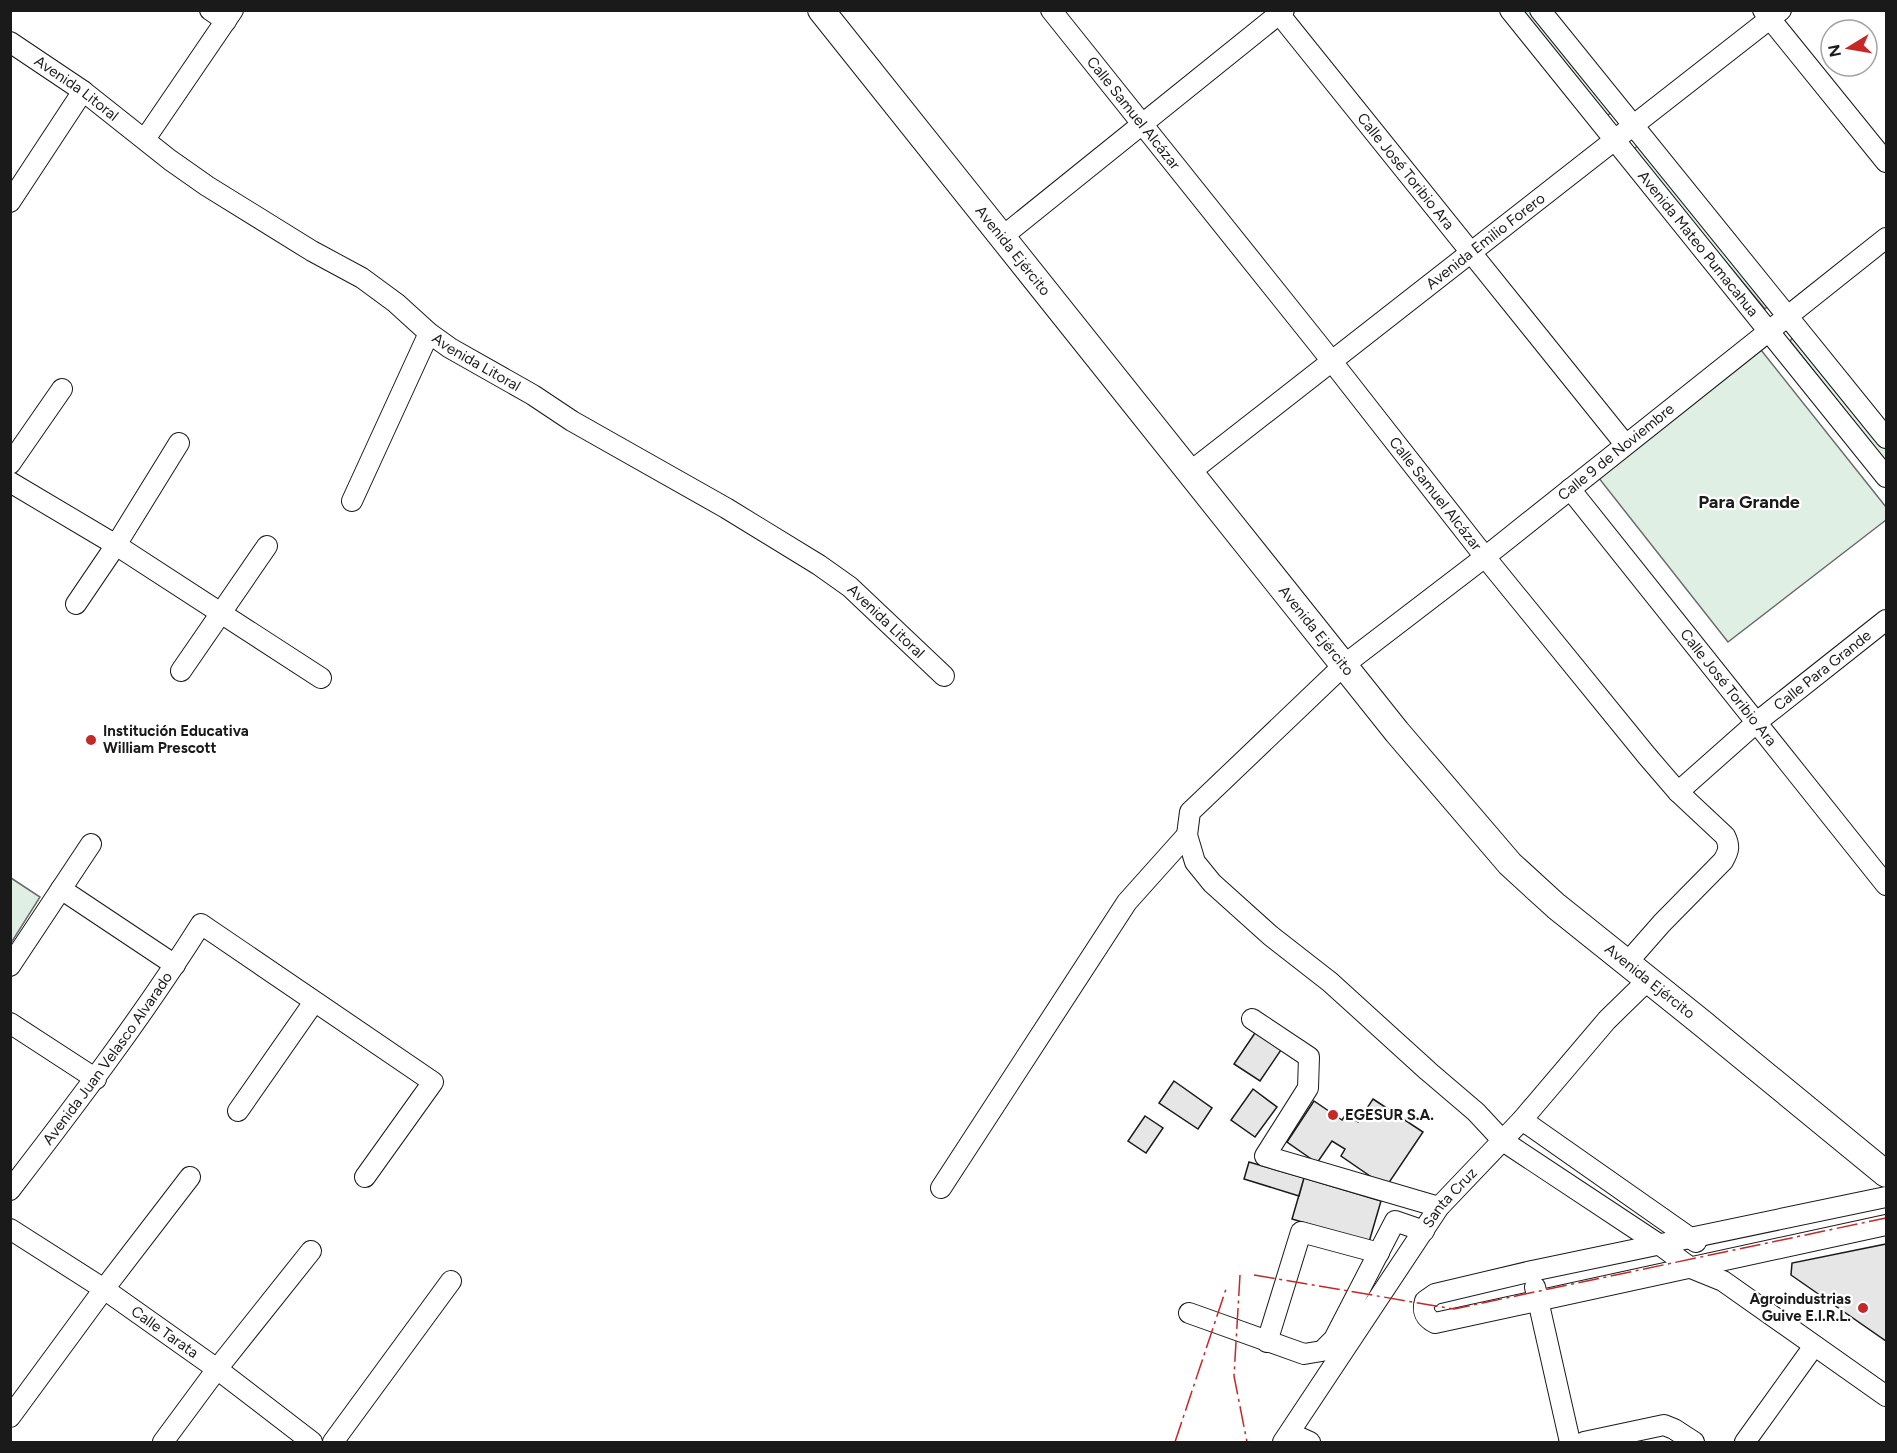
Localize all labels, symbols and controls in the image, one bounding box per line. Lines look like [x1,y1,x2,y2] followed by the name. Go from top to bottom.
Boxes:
[1819,18,1879,78] north arrow
[1824,43,1845,59] text: N
[31,52,122,125] street label: Avenida Litoral
[1083,53,1184,173] street label: Calle Samuel Alcázar
[1353,109,1458,233] street label: Calle José Toribio Ara
[1634,167,1762,320] street label: Avenida Mateo Pumacahua
[1422,189,1549,293] street label: Avenida Emilio Forero
[972,202,1055,300] street label: Avenida Ejército
[429,329,524,395] street label: Avenida Litoral
[1554,400,1678,504] street label: Calle 9 de Noviembre
[1385,433,1486,554] street label: Calle Samuel Alcázar
[1698,491,1800,513] district label: Para Grande
[844,580,928,662] street label: Avenida Litoral
[1275,582,1358,680] street label: Avenida Ejército
[1676,625,1781,750] street label: Calle José Toribio Ara
[1770,626,1875,714] street label: Calle Para Grande
[103,722,249,757] place label: Institución Educativa William Prescott
[84,733,98,747] marker: Institución Educativa William Prescott
[1601,940,1699,1023] street label: Avenida Ejército
[39,968,176,1148] street label: Avenida Juan Velasco Alvarado
[1345,1106,1434,1124] place label: EGESUR S.A.
[1326,1108,1340,1122] marker: EGESUR S.A.
[1419,1164,1481,1231] street label: Santa Cruz
[1750,1290,1851,1325] place label: Agroindustrias Guive E.I.R.L.
[1856,1301,1870,1315] marker: Agroindustrias Guive E.I.R.L.
[128,1302,202,1362] street label: Calle Tarata

